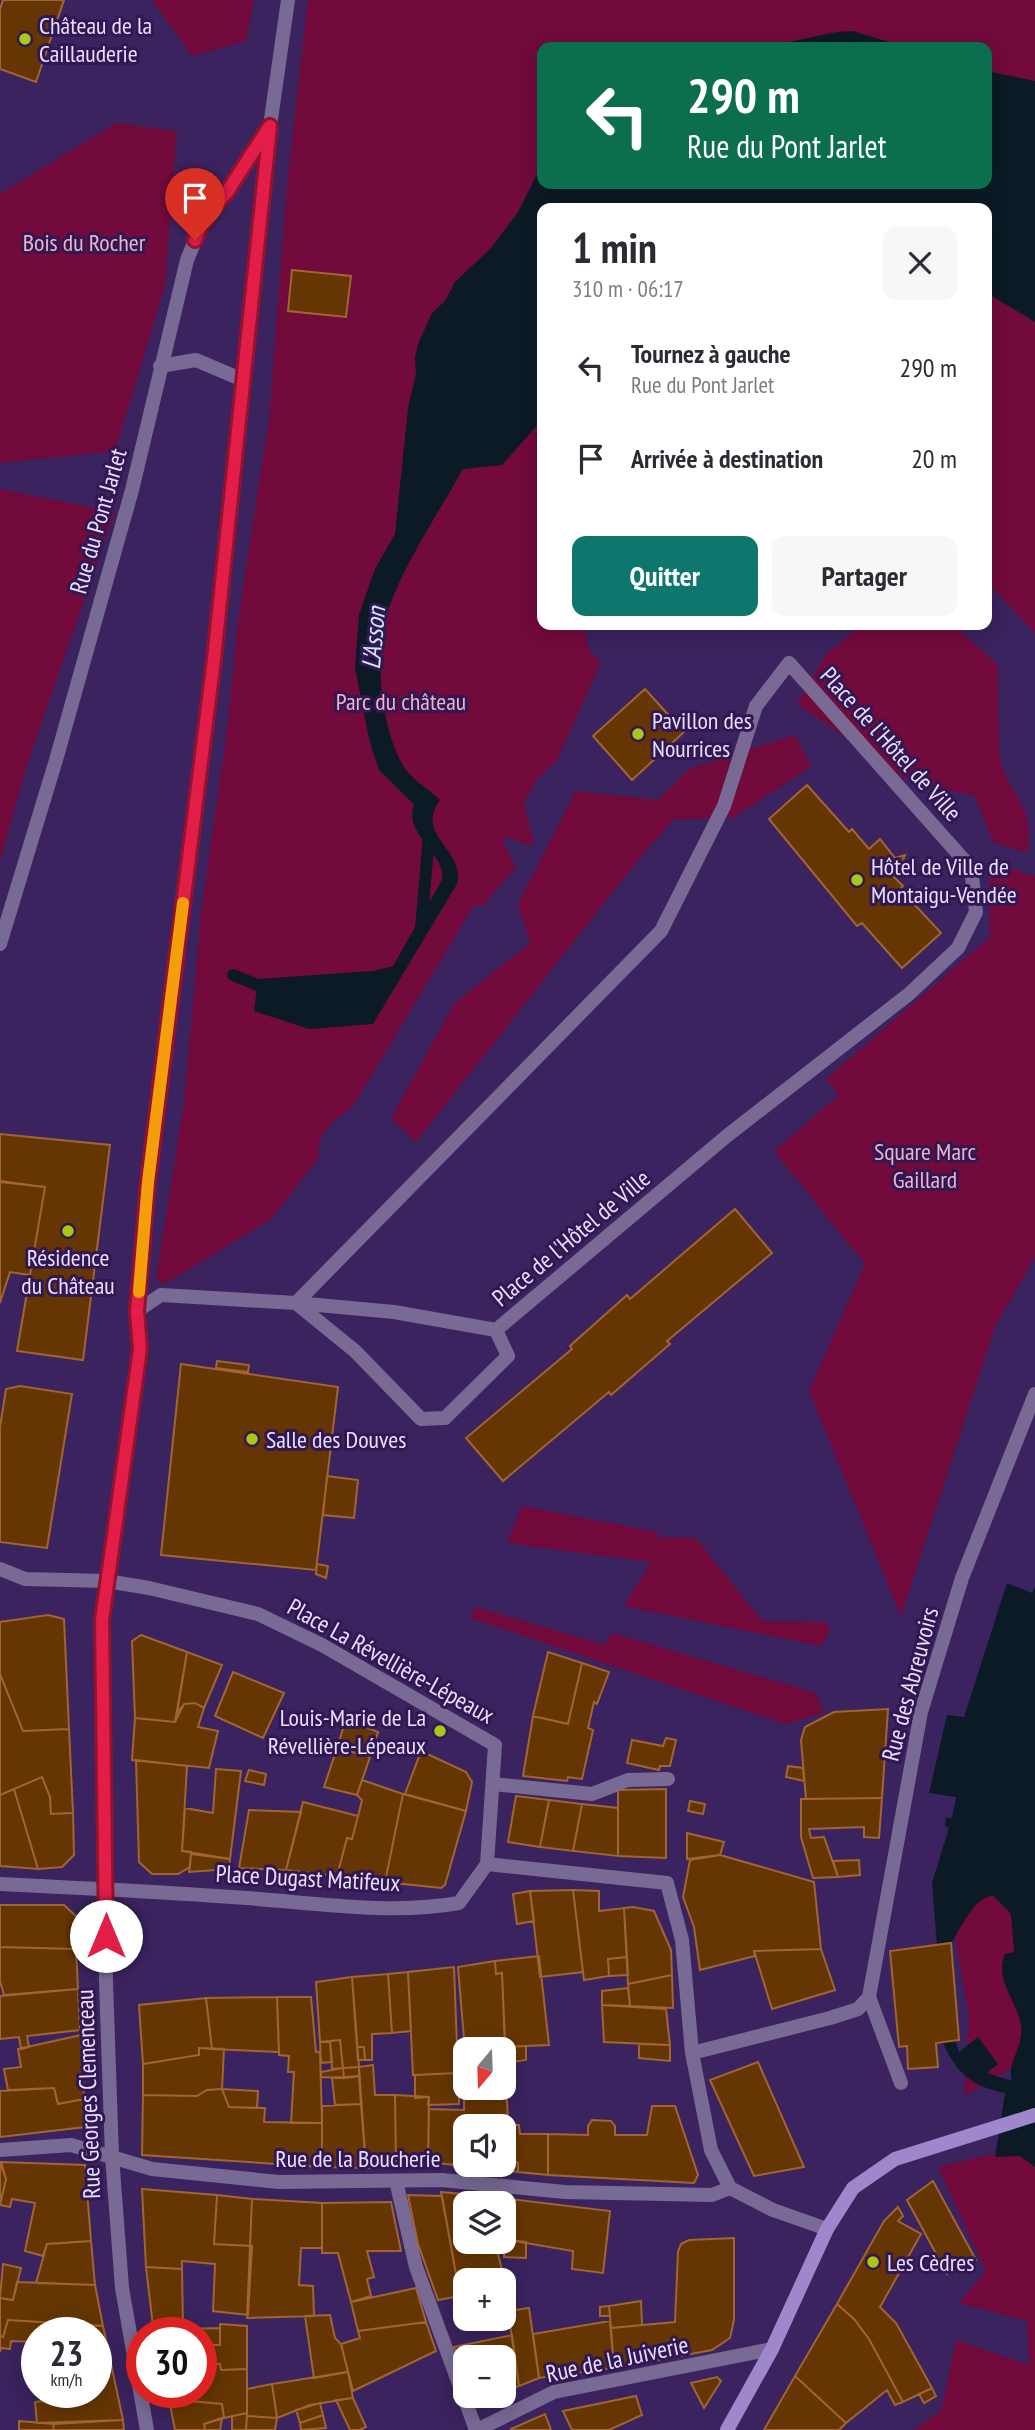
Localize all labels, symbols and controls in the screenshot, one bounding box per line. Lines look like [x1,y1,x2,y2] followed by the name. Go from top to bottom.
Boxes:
[39,10,152,69] place label: Château de la Caillauderie
[17,31,33,47] marker: Château de la Caillauderie
[687,63,800,127] text: 290 m
[572,70,663,161] icon: left
[687,125,887,167] text: Rue du Pont Jarlet
[165,168,225,240] pin
[176,179,214,217] icon: arrive
[572,220,657,275] text: 1 min
[883,226,957,300] button: close
[23,227,146,258] park label: Bois du Rocher
[572,274,684,303] text: 310 m · 06:17
[631,337,791,370] text: Tournez à gauche
[572,349,610,387] icon: left
[899,351,957,384] text: 290 m
[631,370,774,399] text: Rue du Pont Jarlet
[572,440,610,478] icon: arrive
[631,442,823,475] text: Arrivée à destination
[911,442,957,475] text: 20 m
[62,444,134,597] street label: Rue du Pont Jarlet
[572,536,758,616] button: Quitter
[772,536,957,616] button: Partager
[354,604,392,671] water label: L'Asson
[814,660,968,828] street label: Place de l'Hôtel de Ville
[336,686,466,717] park label: Parc du château
[652,705,752,764] place label: Pavillon des Nourrices
[630,726,646,742] marker: Pavillon des Nourrices
[871,851,1017,910] place label: Hôtel de Ville de Montaigu-Vendée
[849,872,865,888] marker: Hôtel de Ville de Montaigu-Vendée
[874,1136,977,1195] park label: Square Marc Gaillard
[486,1163,656,1313] street label: Place de l'Hôtel de Ville
[60,1223,76,1239] marker: Résidence du Château
[21,1242,115,1301] place label: Résidence du Château
[266,1424,406,1455] place label: Salle des Douves
[244,1431,260,1447] marker: Salle des Douves
[282,1591,500,1731] street label: Place La Révellière-Lépeaux
[875,1604,945,1764] street label: Rue des Abreuvoirs
[268,1702,426,1761] place label: Louis-Marie de La Révellière-Lépeaux
[432,1723,448,1739] marker: Louis-Marie de La Révellière-Lépeaux
[215,1858,401,1898] street label: Place Dugast Matifeux
[69,1899,143,1973] position arrow
[69,1989,107,2199] street label: Rue Georges Clemenceau
[453,2037,516,2100] north arrow
[453,2037,516,2408] map controls
[453,2114,516,2177] button: sound
[275,2143,441,2174] street label: Rue de la Boucherie
[453,2191,516,2254] button: layers
[887,2247,974,2278] place label: Les Cèdres
[865,2254,881,2270] marker: Les Cèdres
[453,2268,516,2331] button: +
[126,2317,217,2408] speed limit sign: 30
[543,2329,691,2389] street label: Rue de la Juiverie
[50,2330,83,2376] text: 23
[453,2345,516,2408] button: −
[51,2368,82,2391] text: km/h

